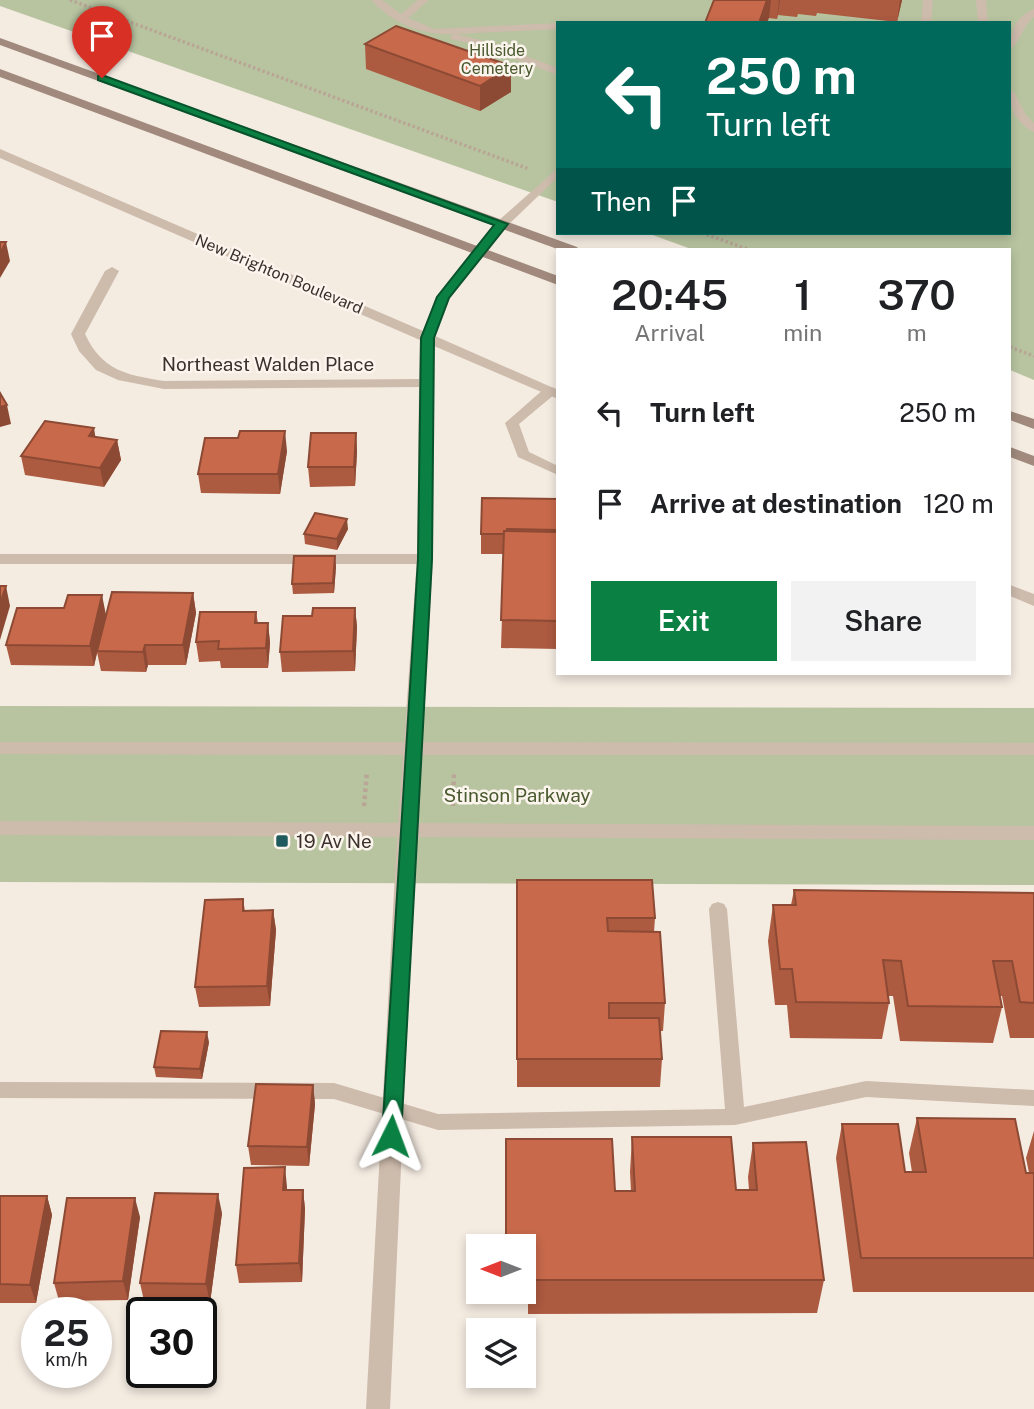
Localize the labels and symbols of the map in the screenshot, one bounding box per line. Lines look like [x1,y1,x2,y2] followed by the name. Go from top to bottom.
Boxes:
[72,6,132,78] pin
[461,41,534,78] park label: Hillside Cemetery
[192,230,366,318] street label: New Brighton Boulevard
[162,353,374,375] street label: Northeast Walden Place
[443,784,591,806] park label: Stinson Parkway
[296,830,372,852] place label: 19 Av Ne
[274,833,290,849] marker: 19 Av Ne
[354,1099,428,1173] position arrow
[466,1234,536,1304] north arrow
[126,1297,217,1388] speed limit sign: 30

